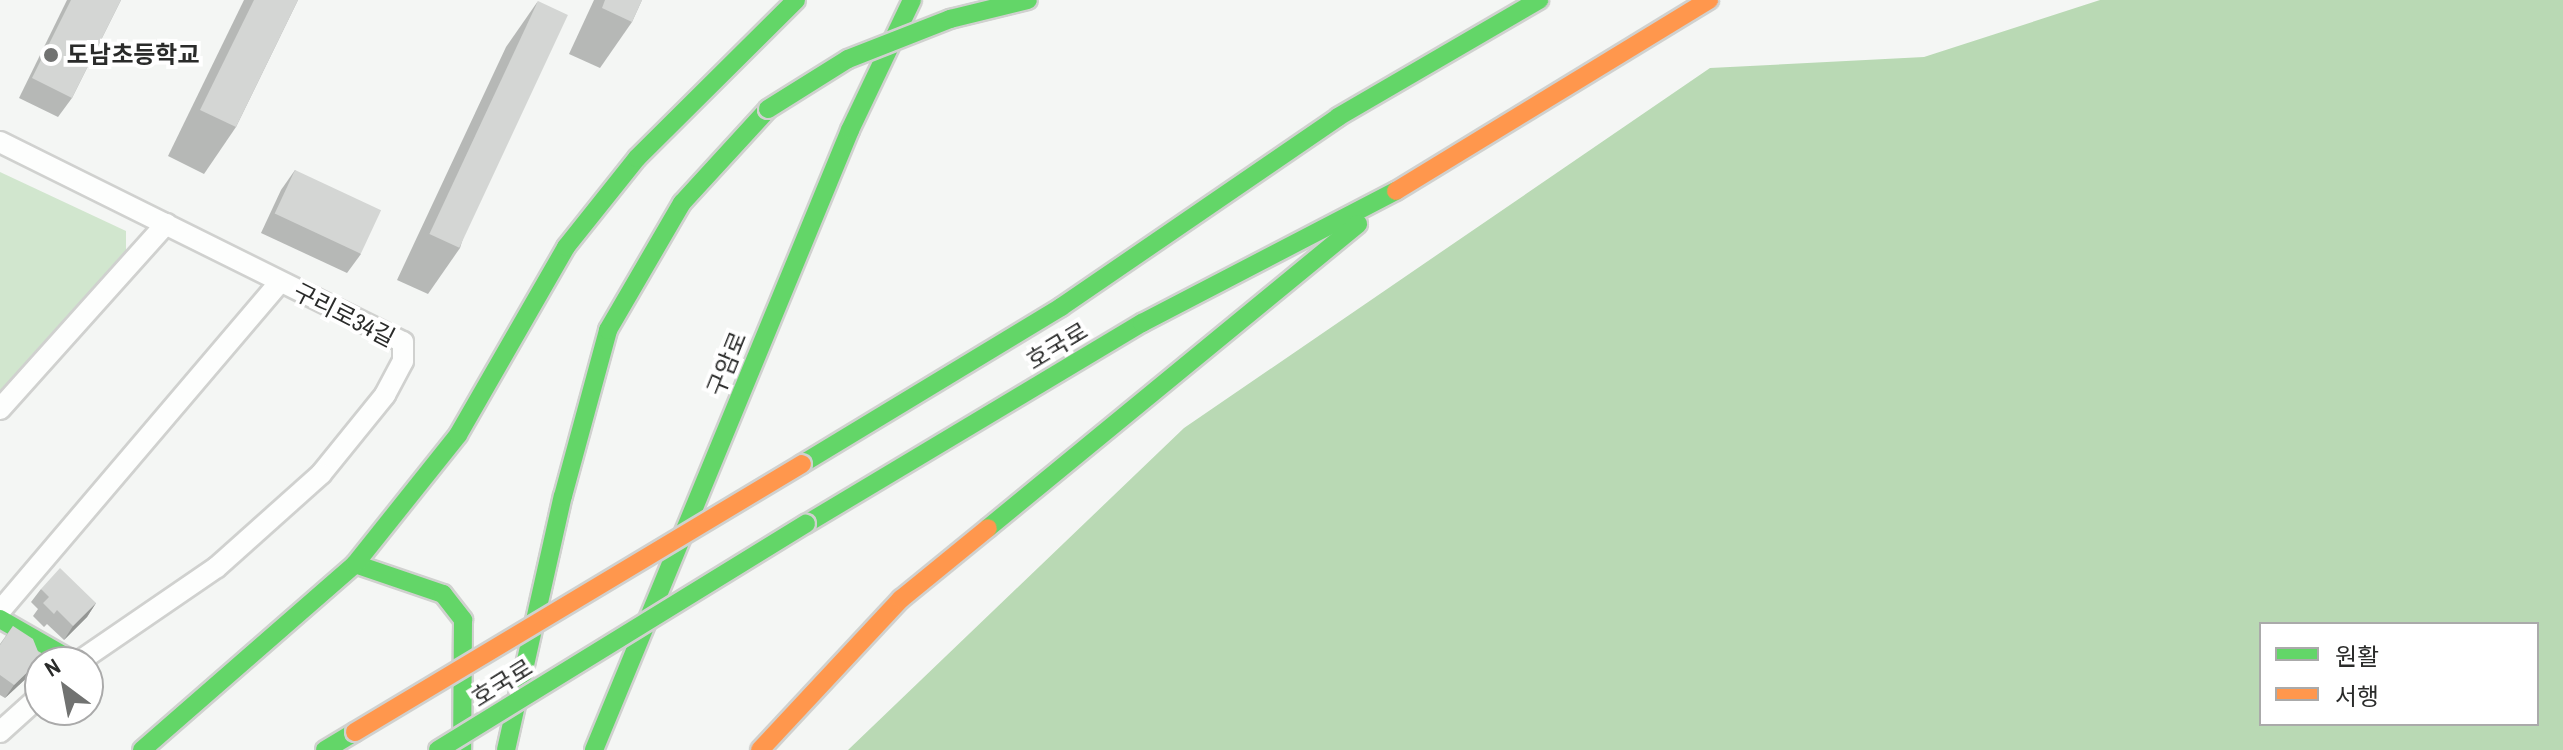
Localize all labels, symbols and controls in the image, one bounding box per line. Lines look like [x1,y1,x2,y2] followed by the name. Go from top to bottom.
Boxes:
[67,41,199,69] place label: 도남초등학교
[42,46,60,64] marker: 도남초등학교
[288,277,400,353] street label: 구리로34길
[1021,317,1093,375] street label: 호국로
[701,328,753,400] street label: 구암로
[2259,622,2539,726] legend
[2335,640,2379,672] text: 원활
[24,646,104,726] north arrow
[39,651,66,684] text: N
[466,653,538,713] street label: 호국로
[2335,680,2379,712] text: 서행

